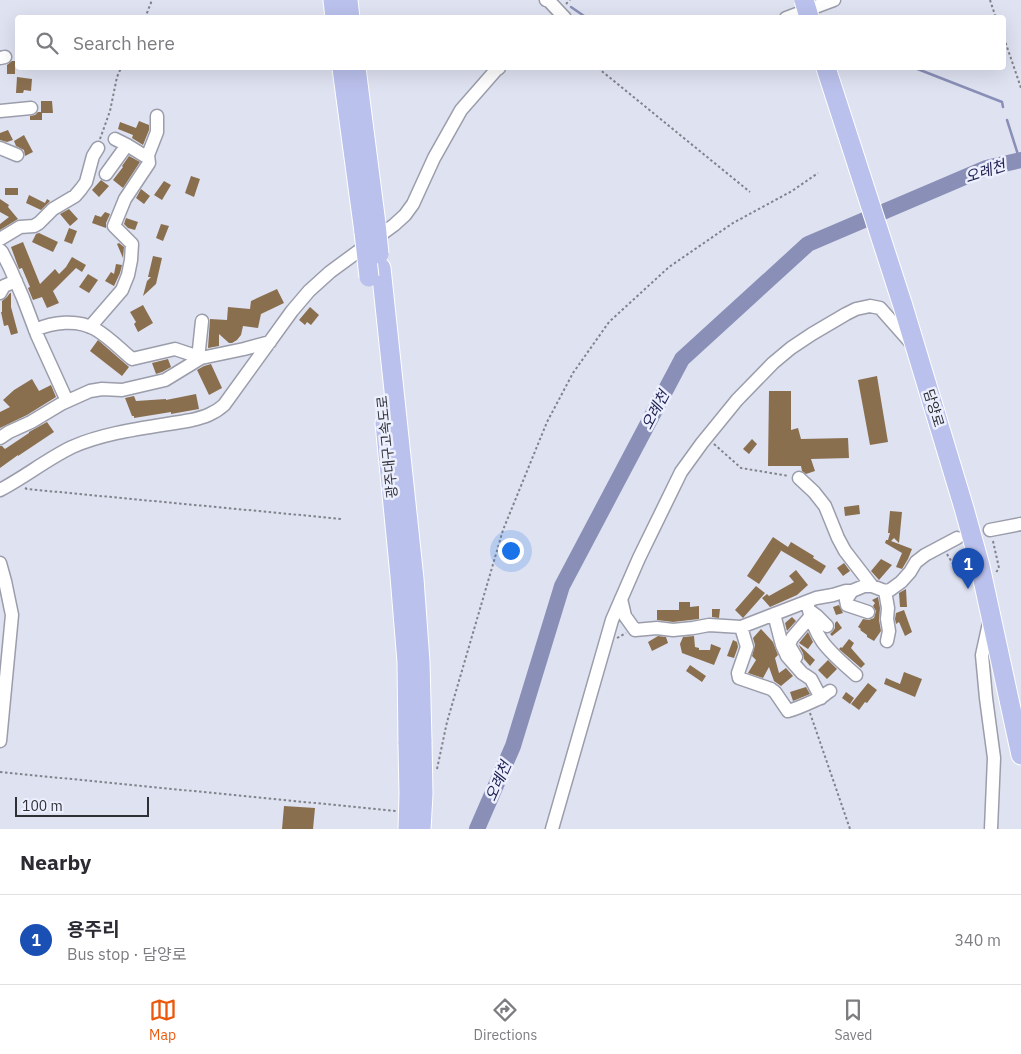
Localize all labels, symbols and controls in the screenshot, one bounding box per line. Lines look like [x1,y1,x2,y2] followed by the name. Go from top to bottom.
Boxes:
[15,15,1006,70] search box
[33,29,61,57] icon: search
[73,31,175,55] text: Search here
[962,155,1010,186] water label: 오례천
[637,385,674,433] water label: 오례천
[920,387,948,429] street label: 담양로
[373,395,401,499] street label: 광주대구고속도로
[498,538,524,564] your location
[952,548,984,589] pin: 1
[481,756,516,804] water label: 오례천
[15,794,149,817] scale bar
[22,797,63,815] text: 100 m
[20,848,91,876] text: Nearby
[67,917,119,941] text: 용주리
[31,930,41,950] text: 1
[954,930,1001,950] text: 340 m
[67,944,187,964] text: Bus stop · 담양로
[149,996,177,1044] tab: Map
[474,996,537,1044] tab: Directions
[834,996,872,1044] tab: Saved

